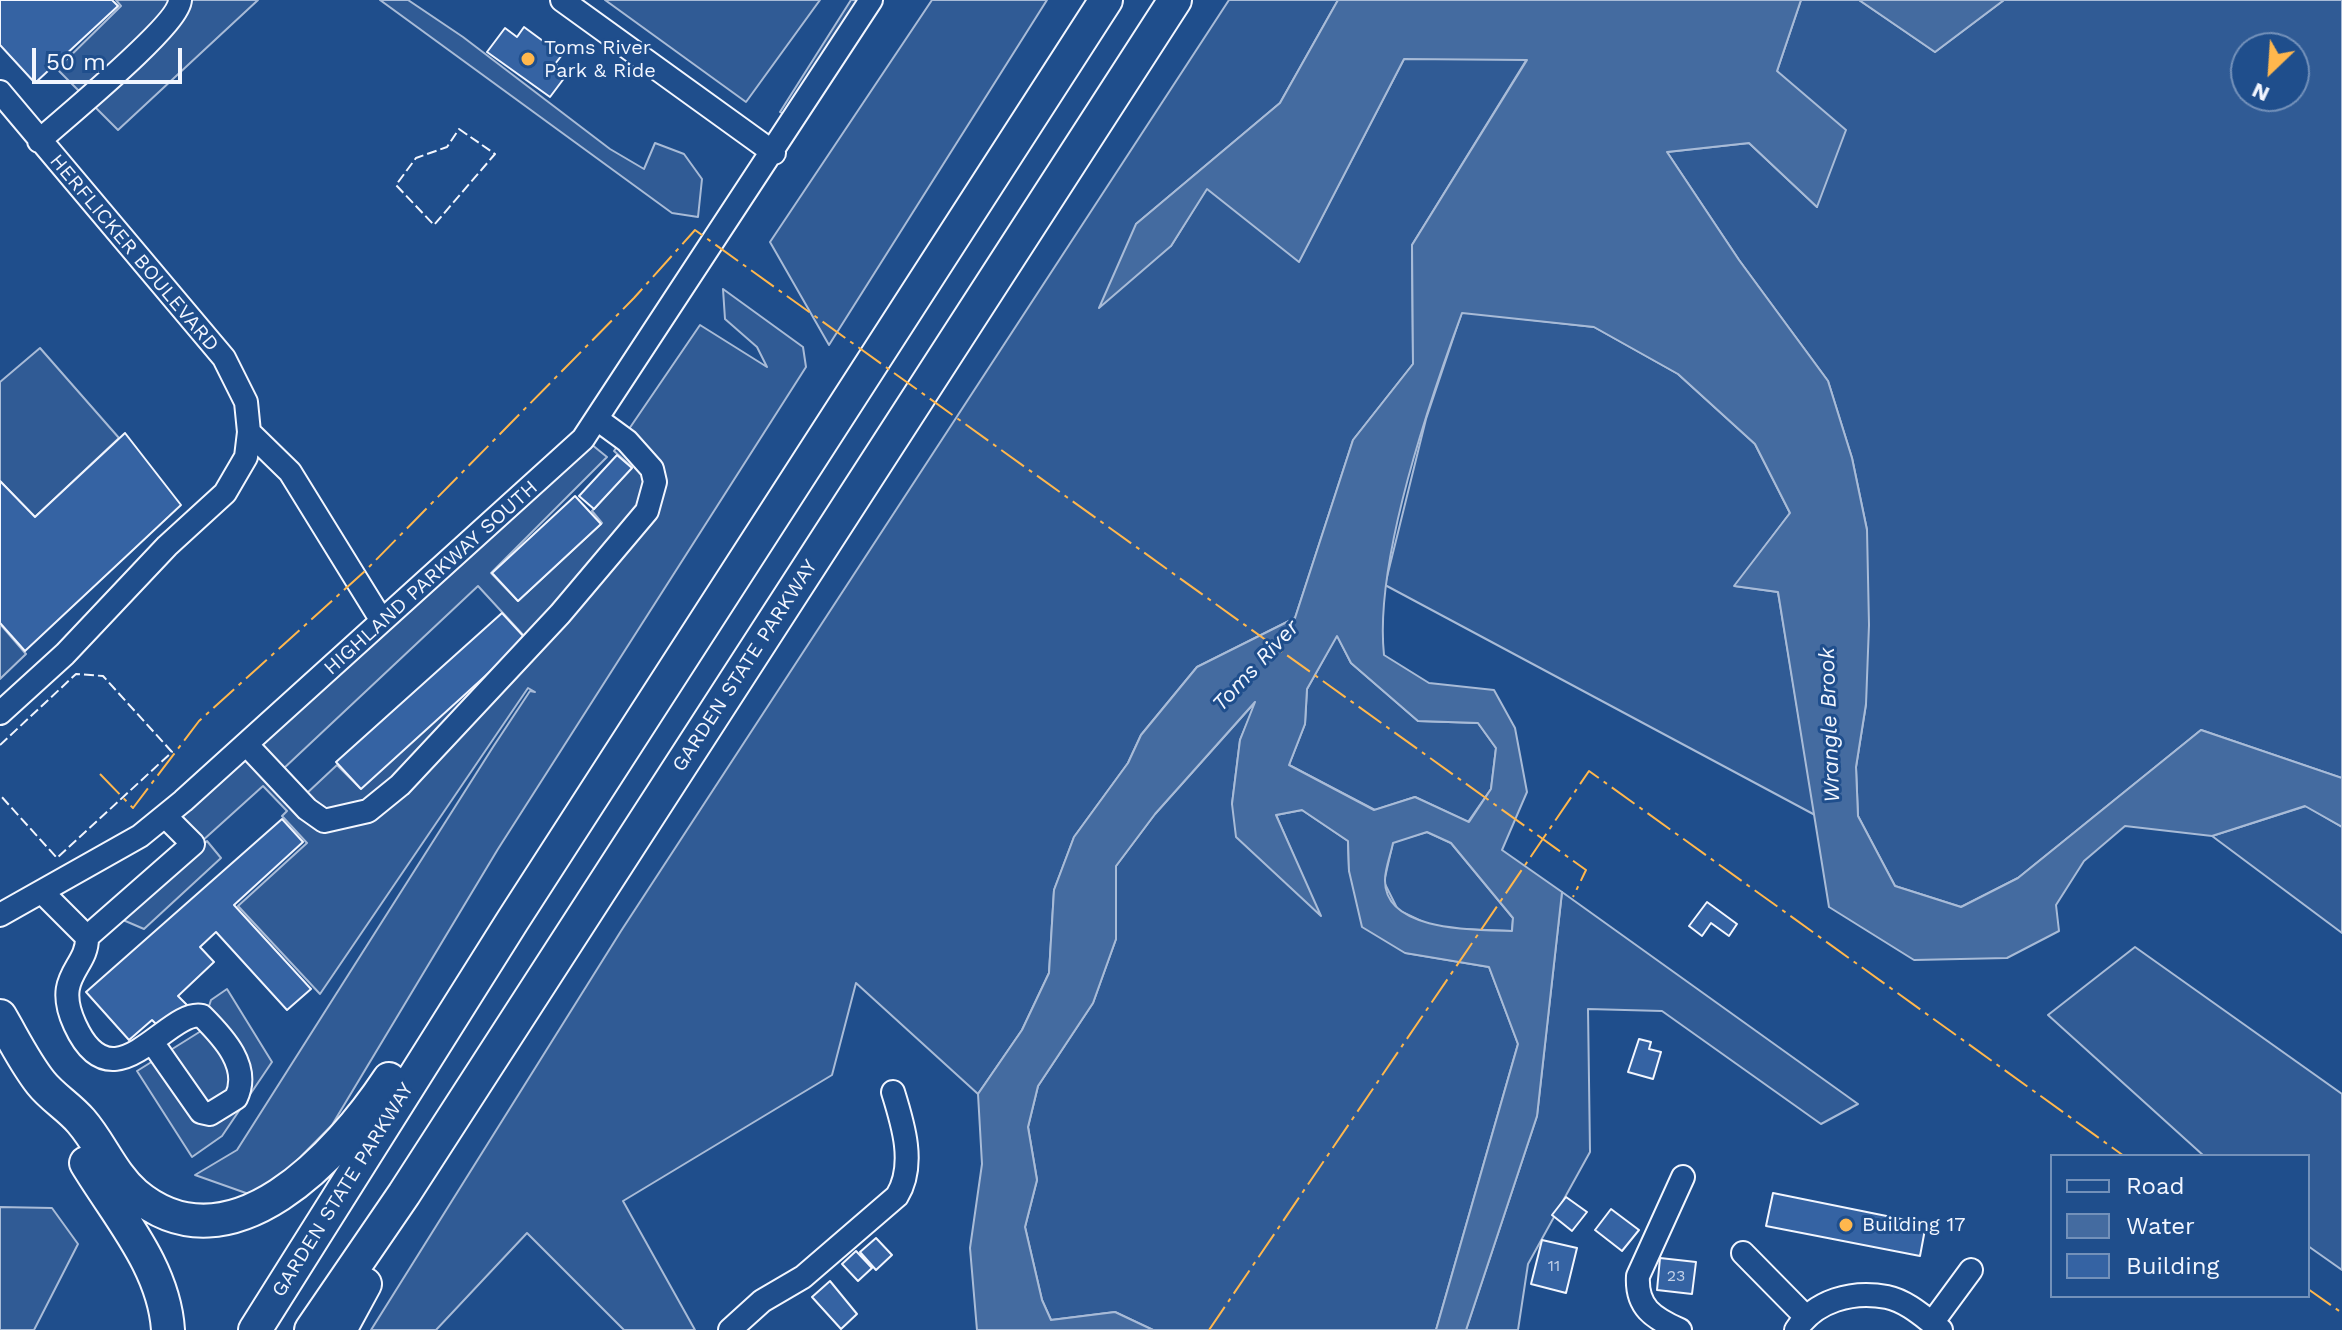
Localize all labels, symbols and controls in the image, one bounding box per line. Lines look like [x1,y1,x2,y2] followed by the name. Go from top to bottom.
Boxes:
[36,32,186,82] scale bar
[2230,32,2310,112] north arrow
[544,36,656,83] place label: Toms River Park & Ride
[46,48,106,76] text: 50 m
[519,50,537,68] marker: Toms River Park & Ride
[2248,78,2273,107] text: N
[44,149,224,357] street label: HERFLICKER BOULEVARD
[319,476,543,680] street label: HIGHLAND PARKWAY SOUTH
[667,556,823,776] street label: GARDEN STATE PARKWAY
[1207,615,1305,717] water label: Toms River
[1814,647,1846,803] water label: Wrangle Brook
[267,1079,419,1301] street label: GARDEN STATE PARKWAY
[2050,1154,2310,1298] legend
[2126,1172,2185,1200] text: Road
[2126,1212,2195,1240] text: Water
[1862,1213,1966,1237] place label: Building 17
[1837,1216,1855,1234] marker: Building 17
[2126,1252,2219,1280] text: Building
[1548,1256,1560,1276] house number: 11
[1667,1266,1685,1286] house number: 23

